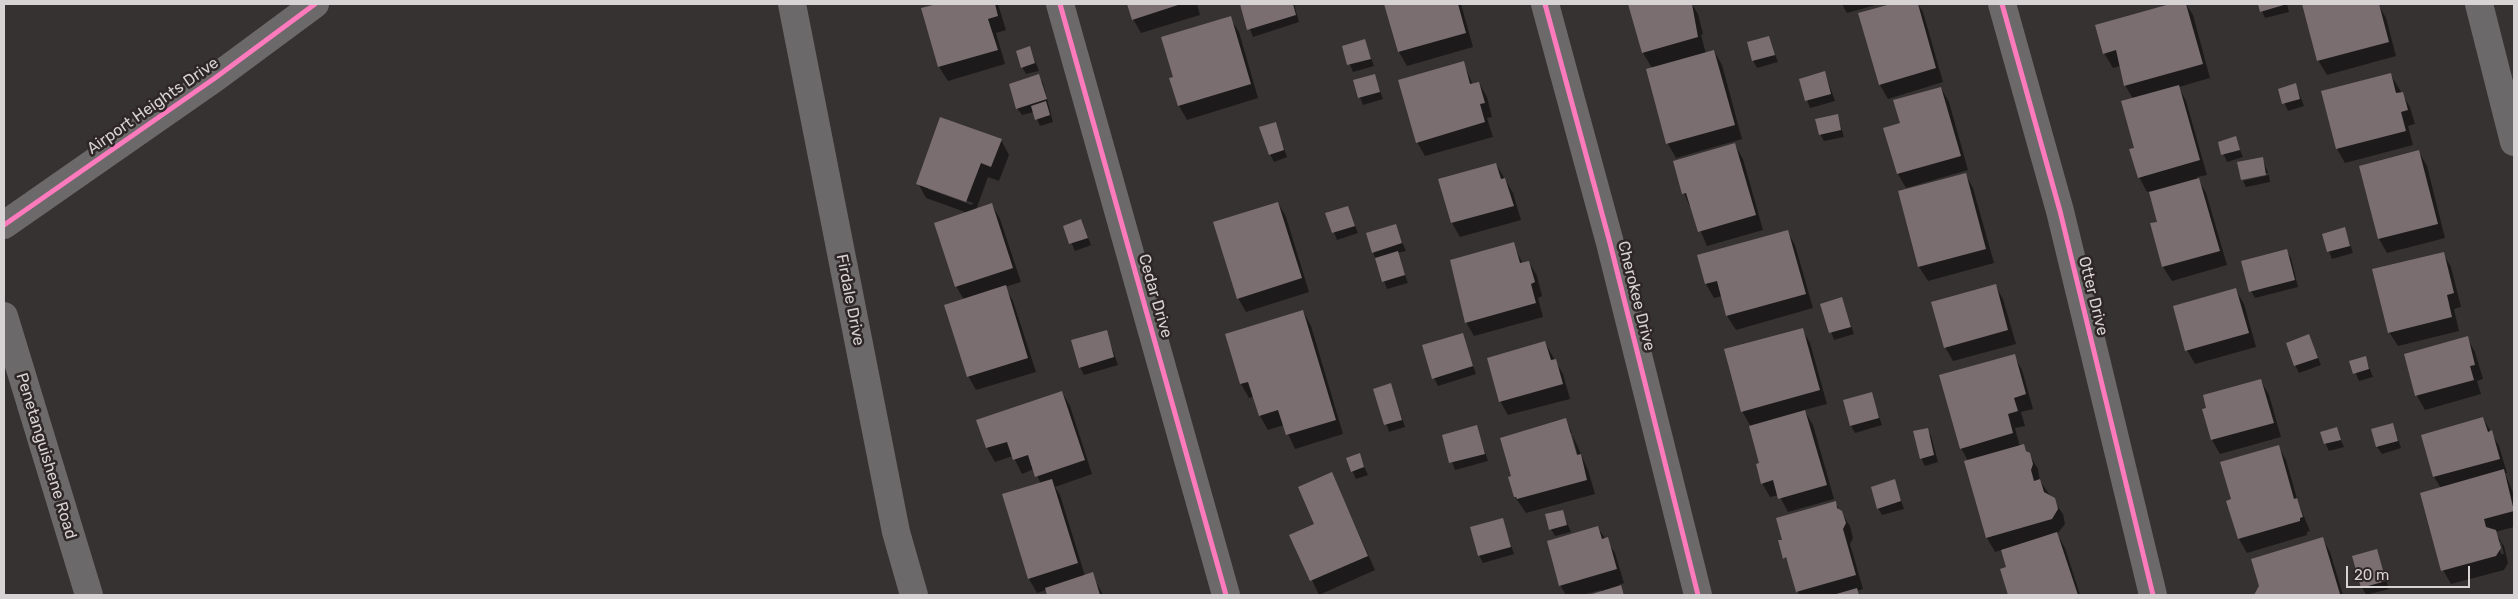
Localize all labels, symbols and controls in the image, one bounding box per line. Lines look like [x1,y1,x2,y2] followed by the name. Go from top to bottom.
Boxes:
[84,53,222,159] street label: Airport Heights Drive
[1613,239,1659,353] street label: Cherokee Drive
[1134,252,1176,340] street label: Cedar Drive
[832,253,868,347] street label: Firdale Drive
[2074,254,2112,338] street label: Otter Drive
[12,371,80,541] street label: Penetanguishene Road
[2348,556,2472,588] scale bar
[2354,566,2389,584] text: 20 m

